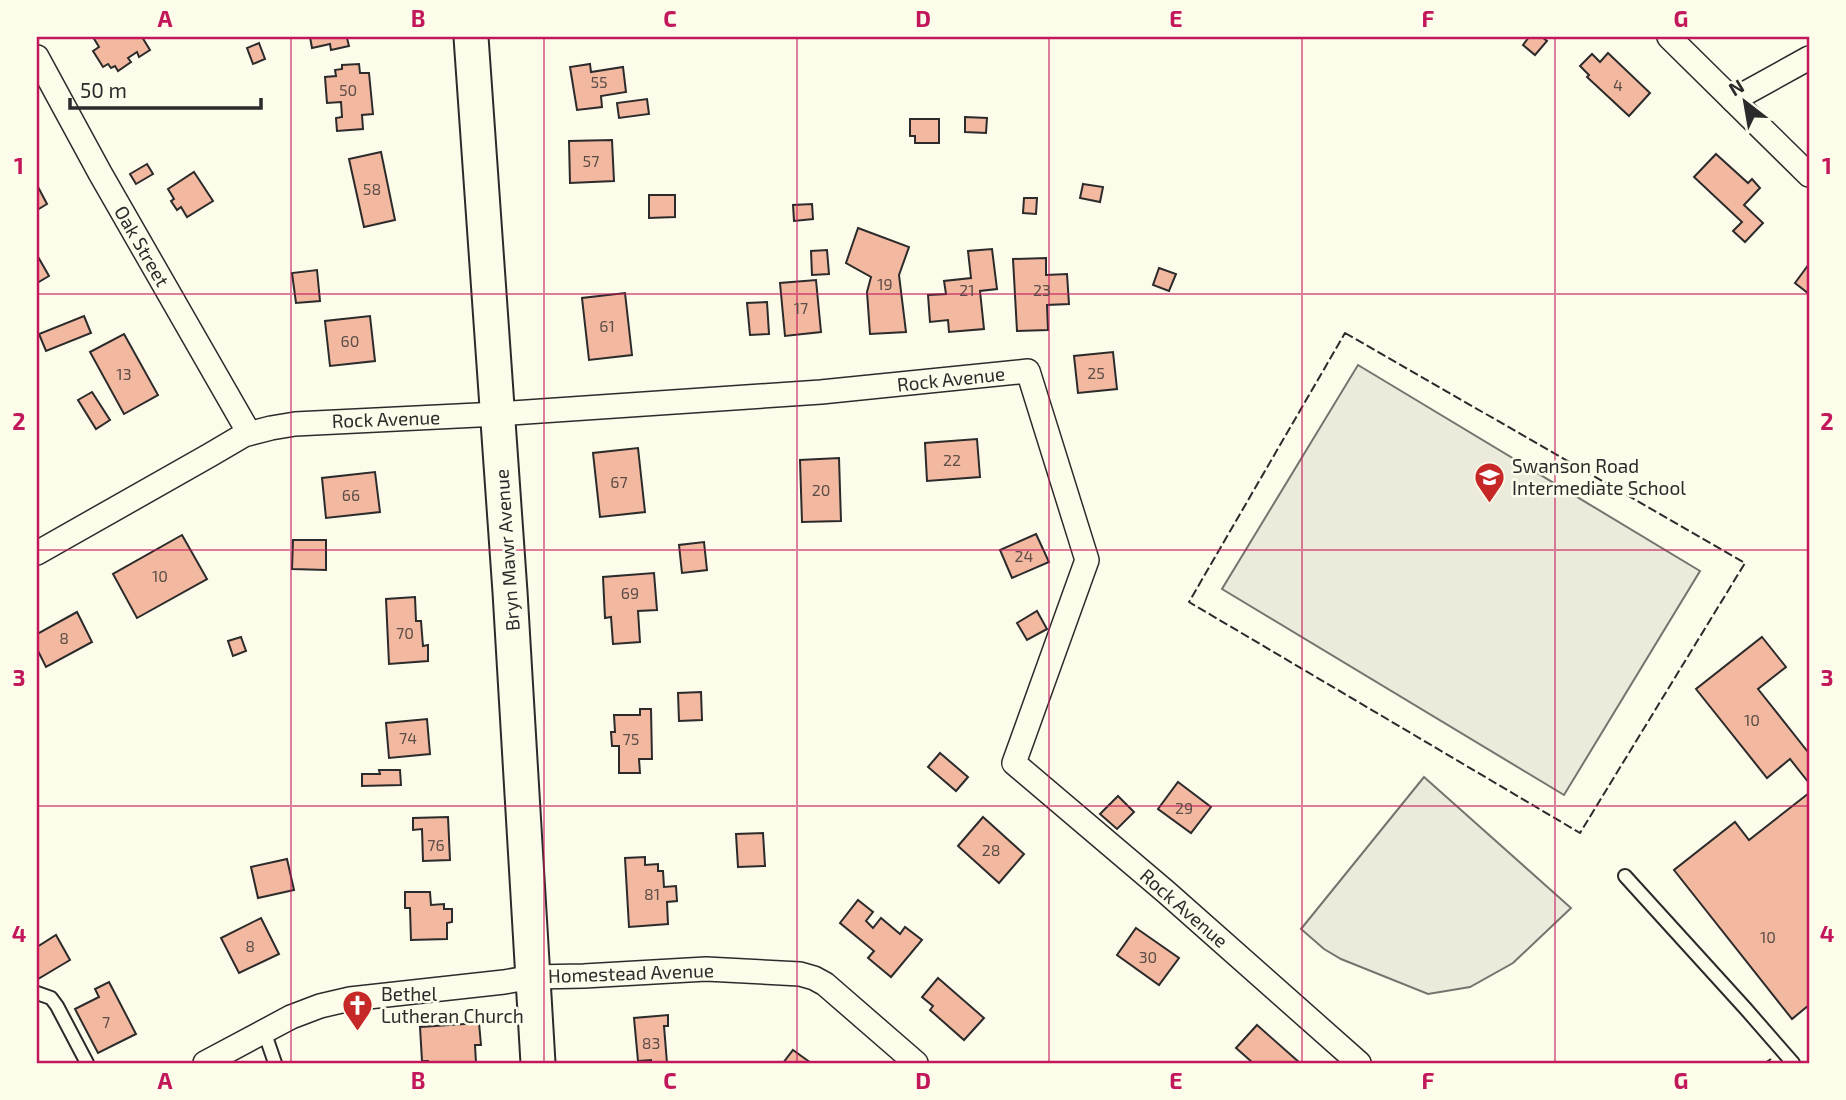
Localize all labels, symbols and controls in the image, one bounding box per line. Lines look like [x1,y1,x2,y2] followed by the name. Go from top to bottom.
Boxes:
[157,4,173,32] text: A
[411,4,425,32] text: B
[663,4,677,32] text: C
[915,4,931,32] text: D
[1169,4,1183,32] text: E
[1422,4,1435,32] text: F
[1674,4,1688,32] text: G
[70,66,261,110] scale bar
[1710,66,1780,136] north arrow
[590,72,608,91] house number: 55
[1724,74,1748,100] text: N
[1613,75,1623,94] house number: 4
[80,77,127,102] text: 50 m
[339,80,357,99] house number: 50
[14,151,24,179] text: 1
[583,151,599,170] house number: 57
[1822,151,1832,179] text: 1
[363,179,381,198] house number: 58
[110,201,175,290] street label: Oak Street
[877,274,893,293] house number: 19
[959,280,975,299] house number: 21
[1033,280,1051,299] house number: 23
[794,298,808,317] house number: 17
[599,316,615,335] house number: 61
[341,331,359,350] house number: 60
[896,361,1006,396] street label: Rock Avenue
[1087,363,1105,382] house number: 25
[116,364,132,383] house number: 13
[331,405,441,432] street label: Rock Avenue
[12,407,26,435] text: 2
[1820,407,1834,435] text: 2
[943,450,961,469] house number: 22
[1512,454,1686,499] place label: Swanson Road Intermediate School
[1472,460,1506,504] school or university icon: Swanson Road Intermediate School
[489,468,524,632] street label: Bryn Mawr Avenue
[610,472,628,491] house number: 67
[812,480,830,499] house number: 20
[342,485,360,504] house number: 66
[1015,546,1034,565] house number: 24
[152,566,168,585] house number: 10
[621,583,639,602] house number: 69
[396,623,414,642] house number: 70
[59,628,69,647] house number: 8
[12,663,26,691] text: 3
[1820,663,1834,691] text: 3
[1744,710,1760,729] house number: 10
[399,728,417,747] house number: 74
[623,729,639,748] house number: 75
[1175,798,1193,817] house number: 29
[427,835,445,854] house number: 76
[982,840,1000,859] house number: 28
[1136,863,1233,952] street label: Rock Avenue
[644,884,660,903] house number: 81
[12,919,26,947] text: 4
[1820,919,1834,947] text: 4
[1760,927,1776,946] house number: 10
[245,936,255,955] house number: 8
[1139,947,1157,966] house number: 30
[548,958,714,987] street label: Homestead Avenue
[381,982,524,1027] place label: Bethel Lutheran Church
[341,988,375,1032] church icon: Bethel Lutheran Church
[102,1012,110,1031] house number: 7
[642,1033,660,1052] house number: 83
[157,1066,173,1094] text: A
[411,1066,425,1094] text: B
[663,1066,677,1094] text: C
[915,1066,931,1094] text: D
[1169,1066,1183,1094] text: E
[1422,1066,1435,1094] text: F
[1674,1066,1688,1094] text: G

